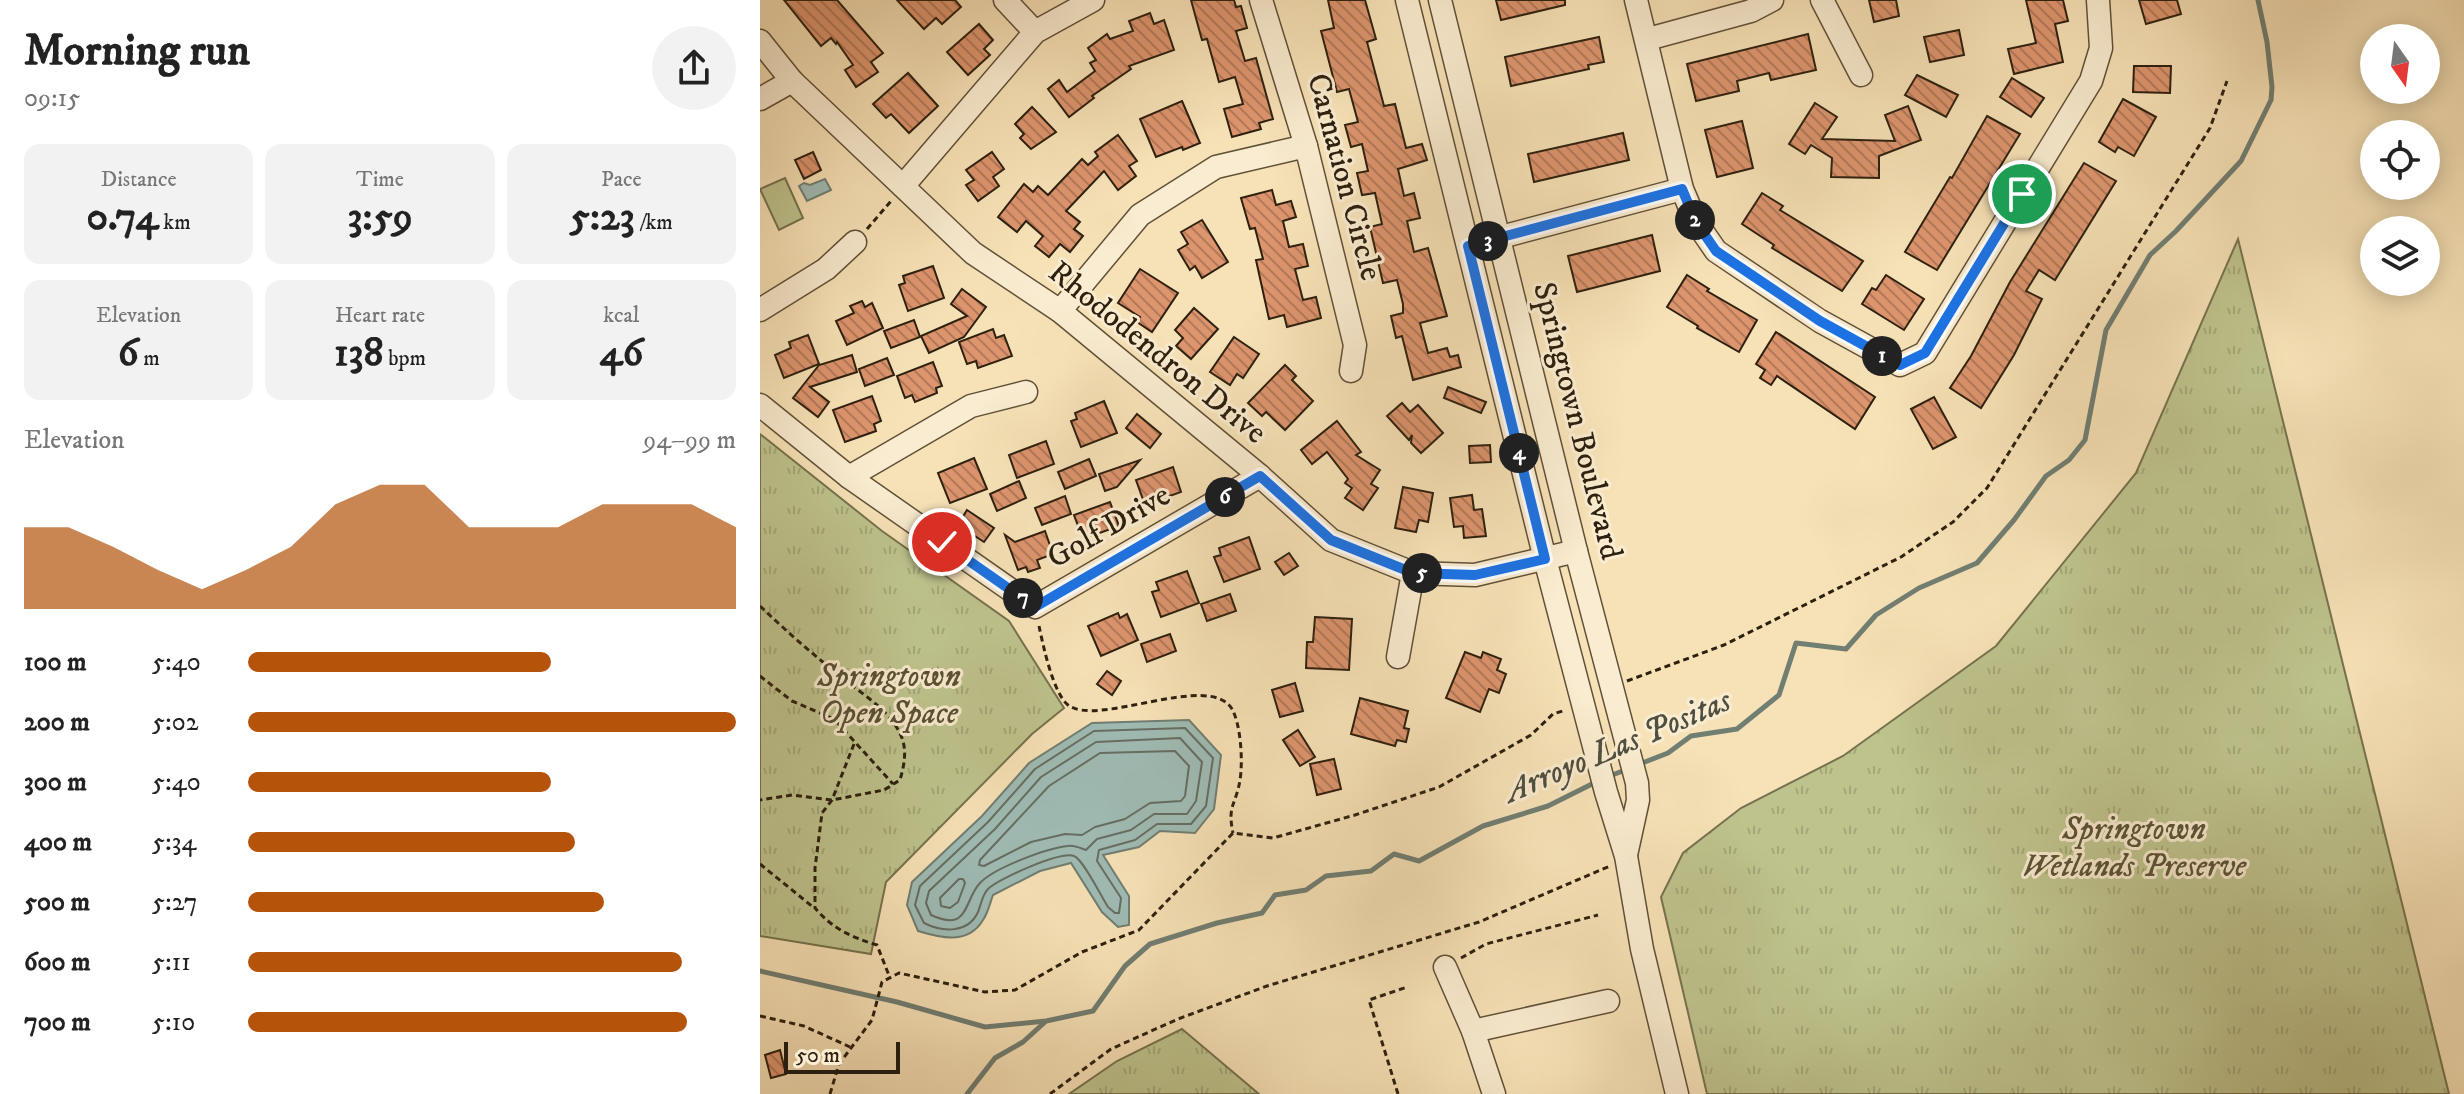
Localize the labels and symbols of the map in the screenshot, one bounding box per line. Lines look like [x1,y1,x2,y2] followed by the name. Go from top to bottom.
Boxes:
[2360,24,2440,104] north arrow
[1297,69,1391,285] street label: Carnation Circle
[1988,160,2056,228] pin
[1675,200,1715,240] pin: 2
[1468,221,1508,261] pin: 3
[1040,253,1274,453] street label: Rhododendron Drive
[1523,278,1631,564] street label: Springtown Boulevard
[1862,336,1902,376] pin: 1
[1499,433,1539,473] pin: 4
[1040,476,1178,578] street label: Golf Drive
[1205,477,1245,517] pin: 6
[908,508,976,576] pin
[1402,553,1442,593] pin: 5
[1003,578,1043,618] pin: 7
[816,657,961,734] park label: Springtown Open Space
[1495,679,1738,814] water label: Arroyo Las Positas
[2022,810,2247,887] park label: Springtown Wetlands Preserve
[784,1038,900,1074] scale bar

